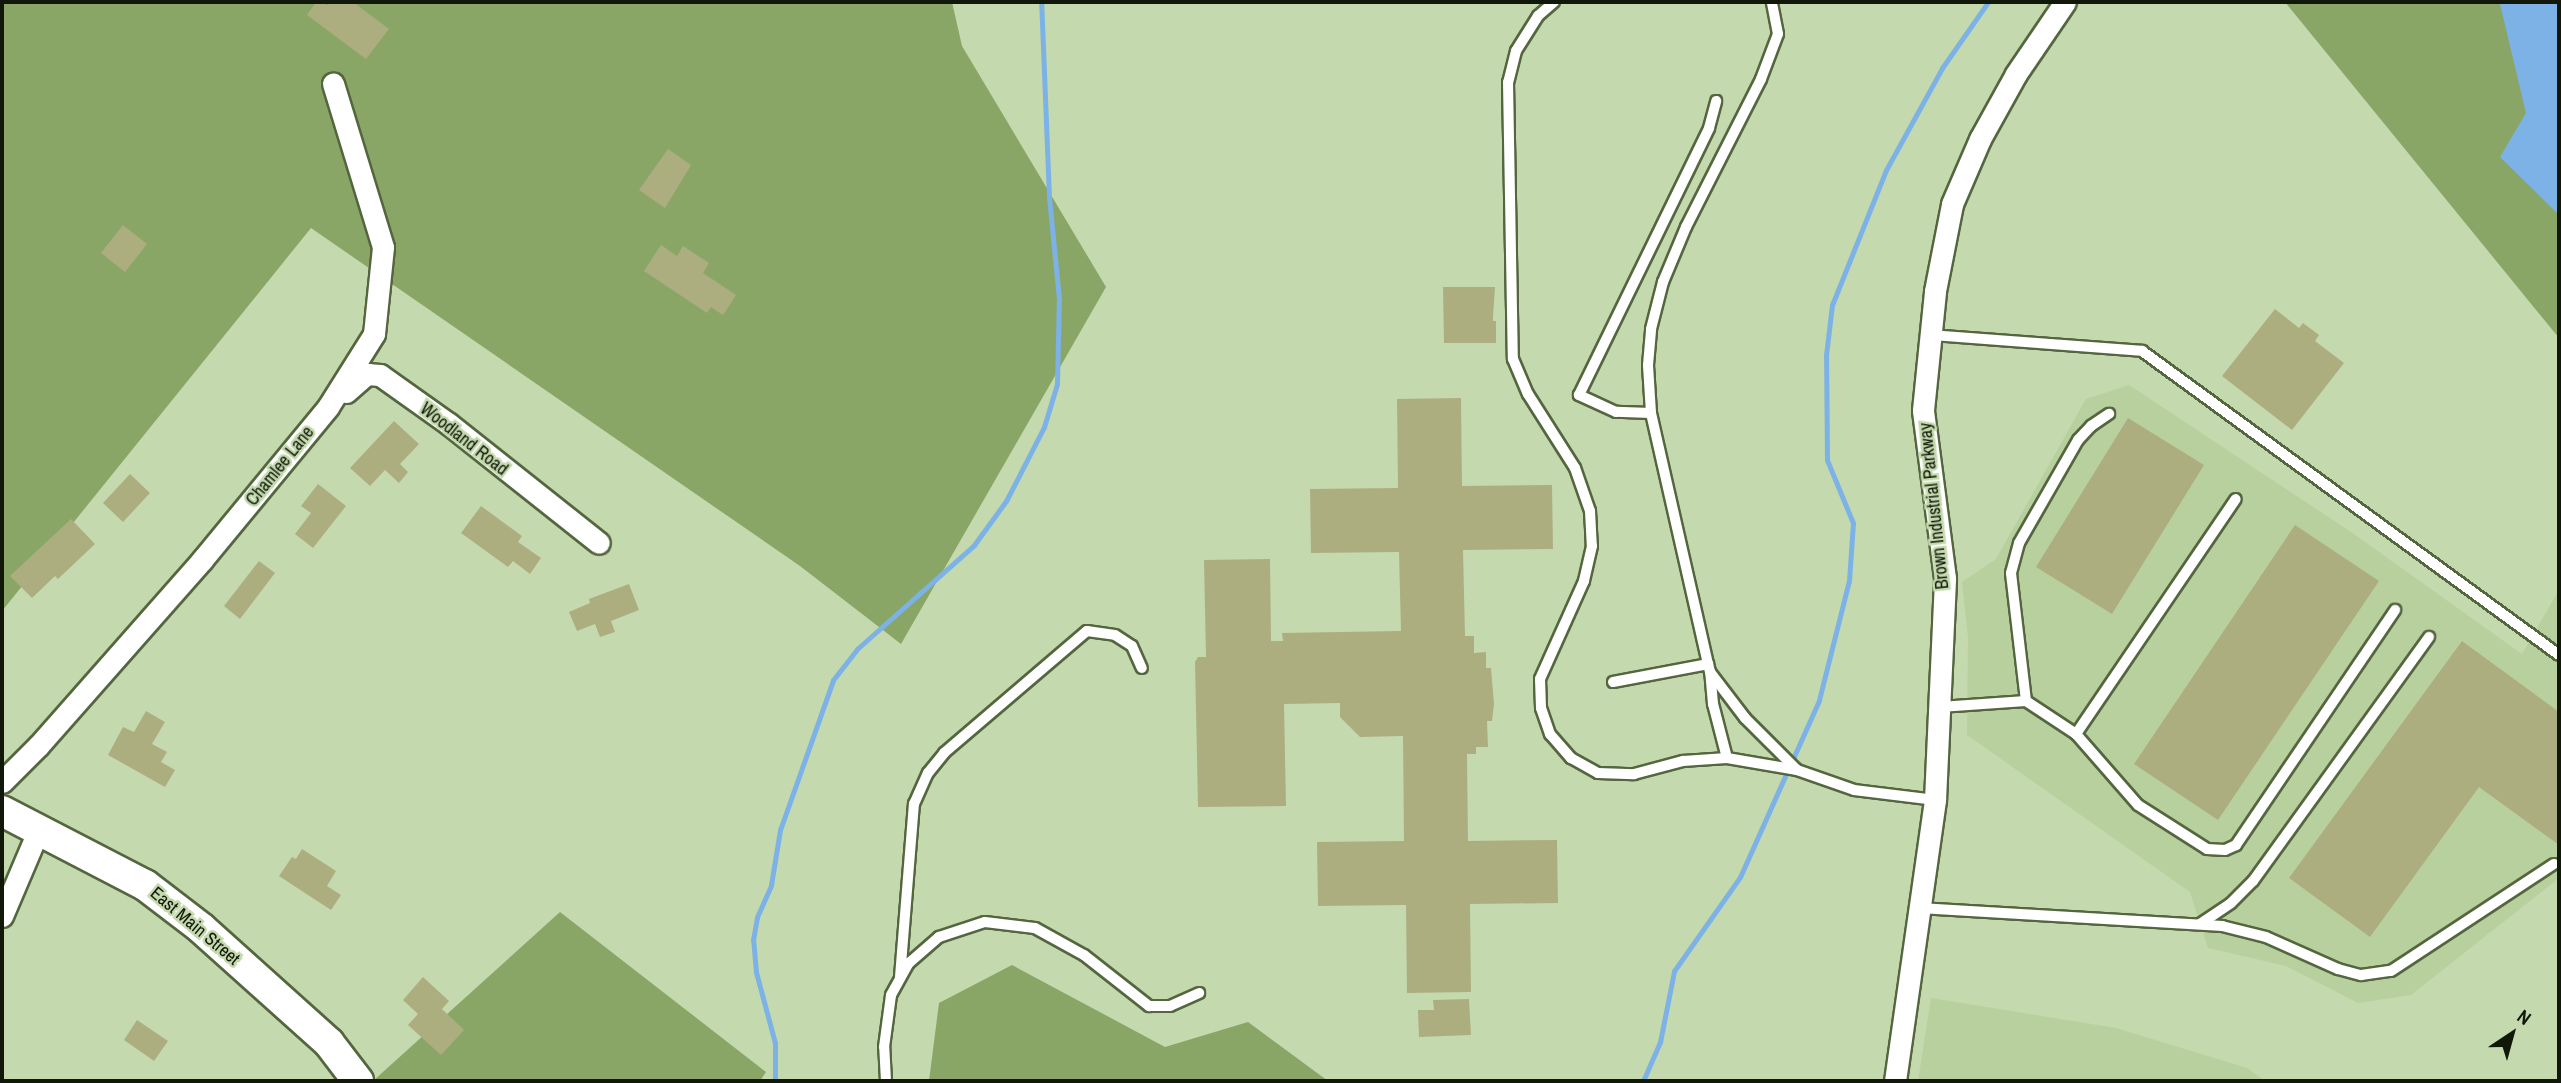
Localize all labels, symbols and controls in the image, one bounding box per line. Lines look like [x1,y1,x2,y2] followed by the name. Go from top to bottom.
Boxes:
[416,398,512,480] street label: Woodland Road
[241,422,319,510] street label: Chamlee Lane
[1915,422,1953,590] street label: Brown Industrial Parkway
[146,882,244,970] street label: East Main Street
[2477,999,2547,1069] north arrow
[2512,1003,2537,1031] text: N

